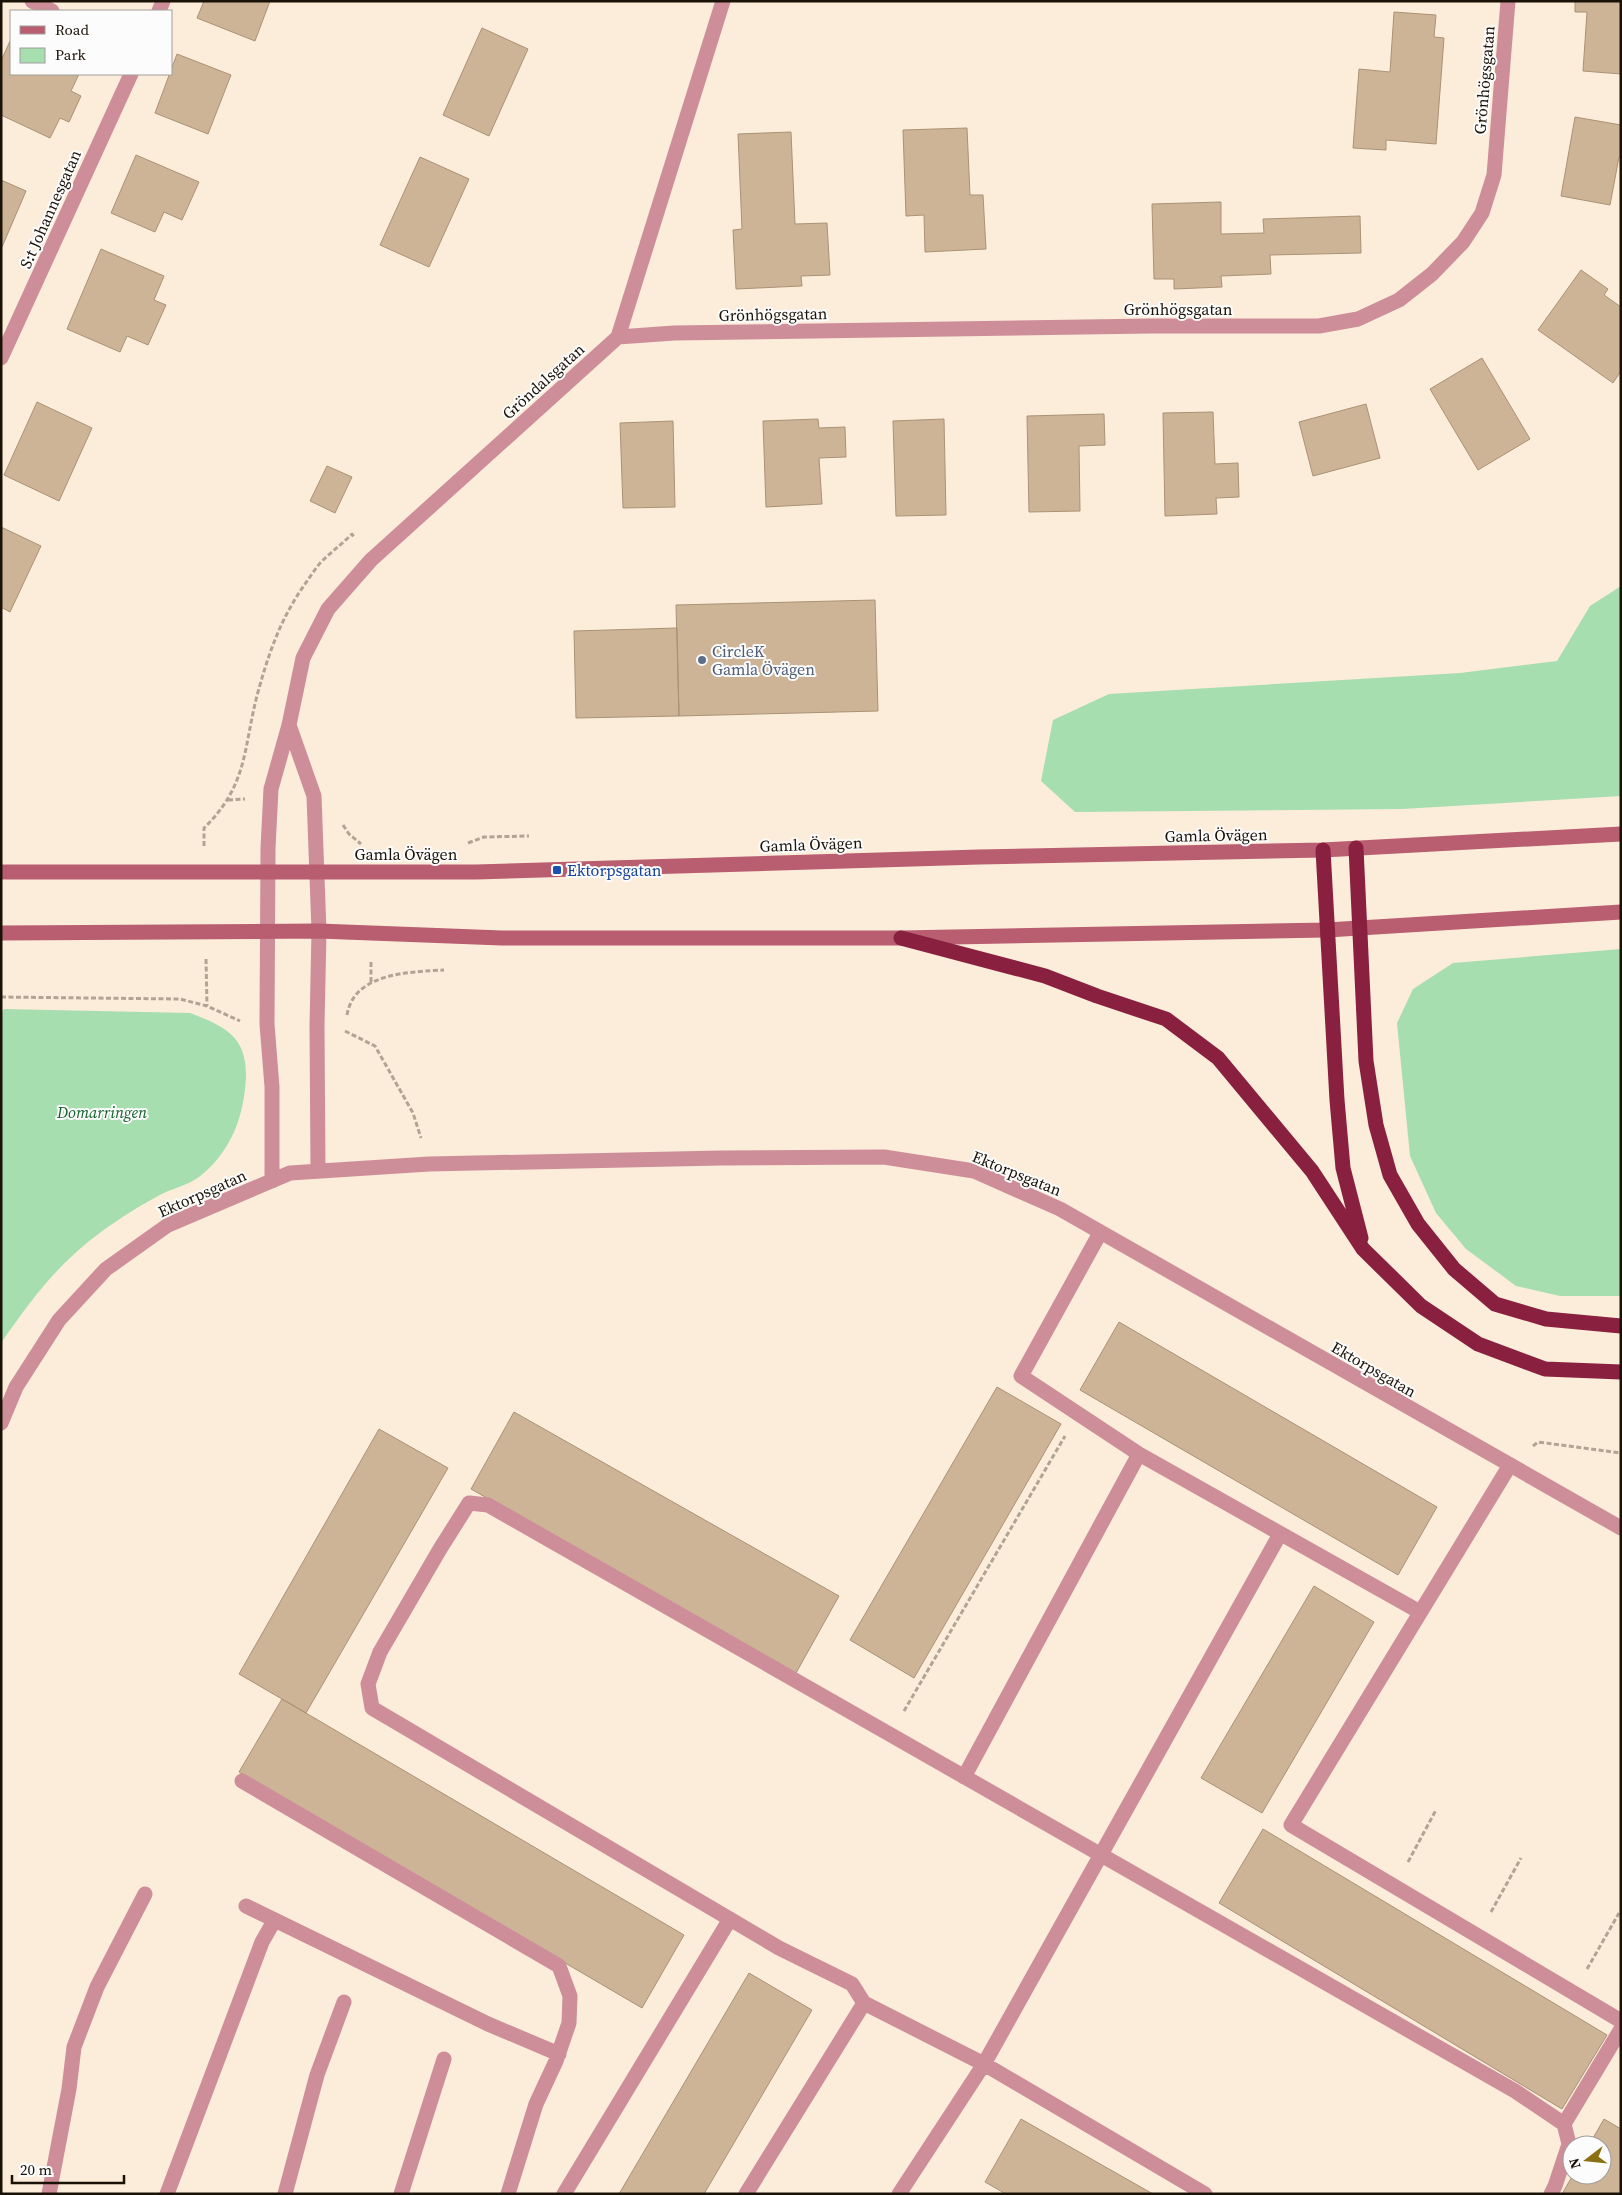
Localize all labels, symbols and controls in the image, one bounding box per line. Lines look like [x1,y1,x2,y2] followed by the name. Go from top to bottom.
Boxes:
[10,10,172,75] legend
[55,19,89,40] text: Road
[1468,25,1500,135] street label: Grönhögsgatan
[55,44,87,65] text: Park
[14,146,86,272] street label: S:t Johannesgatan
[1124,298,1233,320] street label: Grönhögsgatan
[718,302,828,326] street label: Grönhögsgatan
[497,338,589,424] street label: Gröndalsgatan
[712,640,815,680] place label: CircleK Gamla Övägen
[696,654,708,666] marker: CircleK Gamla Övägen
[1164,823,1268,847] street label: Gamla Övägen
[759,831,863,857] street label: Gamla Övägen
[355,843,458,865] street label: Gamla Övägen
[567,859,662,881] place label: Ektorpsgatan
[551,864,563,876] marker: Ektorpsgatan
[56,1101,147,1123] park label: Domarringen
[969,1145,1065,1201] street label: Ektorpsgatan
[154,1164,250,1222] street label: Ektorpsgatan
[1328,1336,1421,1402] street label: Ektorpsgatan
[1562,2135,1612,2185] north arrow
[12,2152,125,2184] scale bar
[1563,2156,1586,2171] text: N
[20,2159,52,2180] text: 20 m

